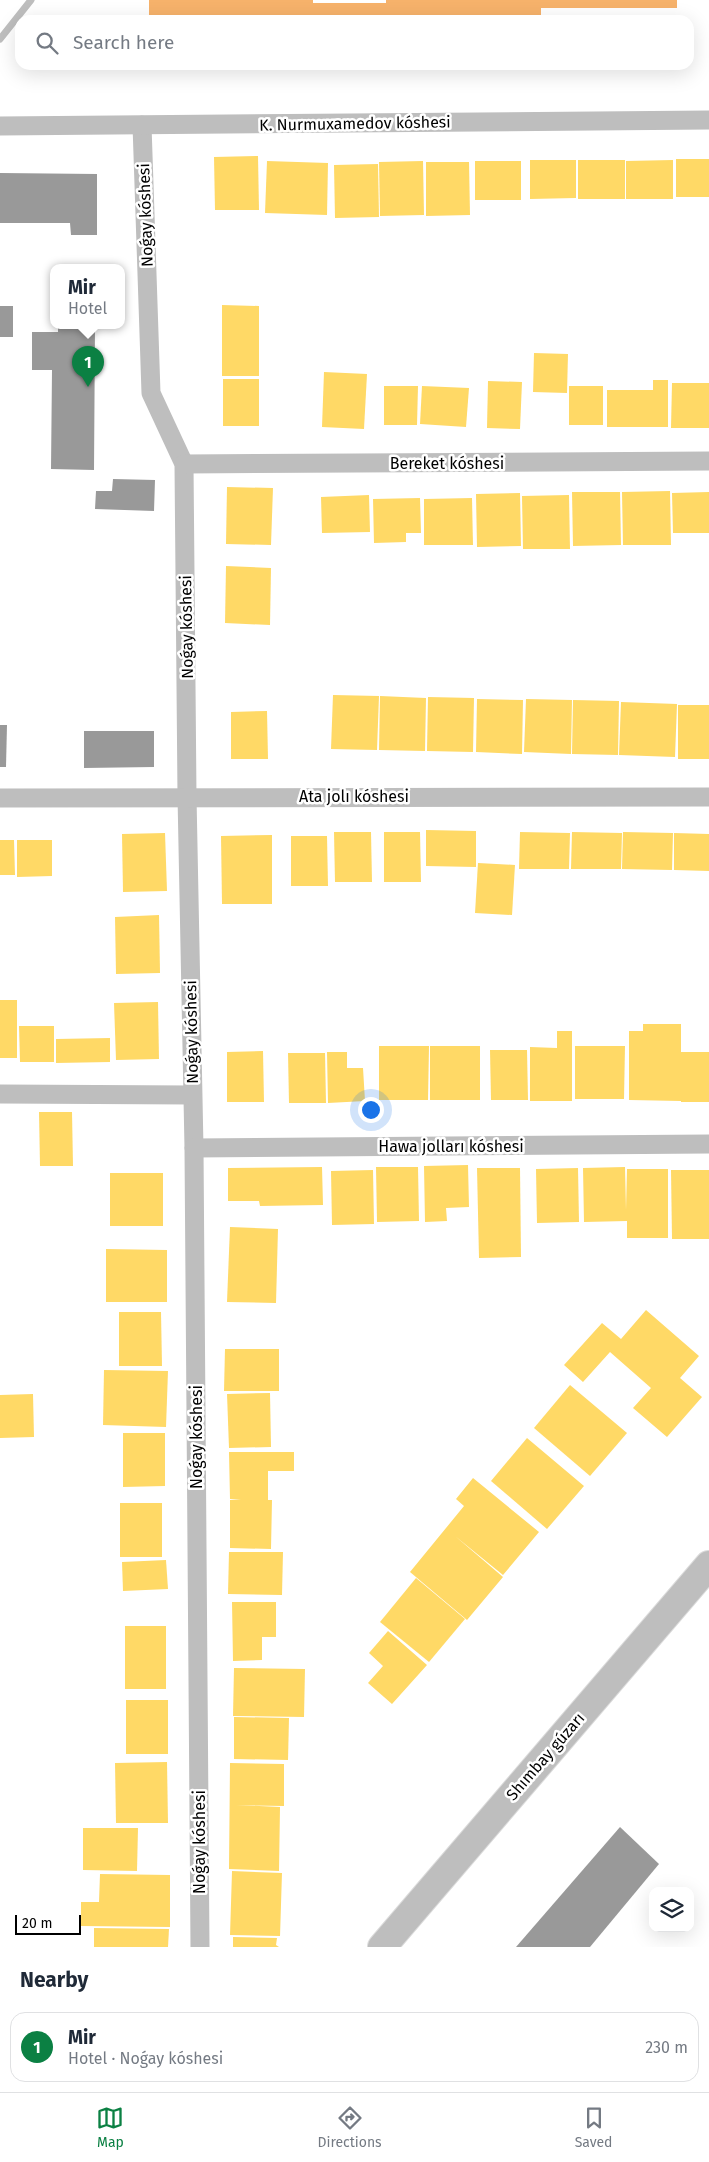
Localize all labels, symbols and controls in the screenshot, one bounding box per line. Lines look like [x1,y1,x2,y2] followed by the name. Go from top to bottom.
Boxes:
[15,15,694,70] search box
[33,29,61,57] icon: search
[73,31,174,54] text: Search here
[259,112,451,135] street label: K. Nurmuxamedov kóshesi
[134,163,157,267] street label: Noǵay kóshesi
[50,264,125,329] popup
[68,276,96,299] text: Mir
[68,299,107,318] text: Hotel
[72,346,104,387] pin: 1
[390,454,504,473] street label: Bereket kóshesi
[176,575,197,679] street label: Noǵay kóshesi
[299,787,409,806] street label: Ata jolı kóshesi
[181,980,202,1084] street label: Noǵay kóshesi
[358,1097,384,1123] your location
[378,1137,524,1156] street label: Hawa jolları kóshesi
[187,1385,206,1489] street label: Noǵay kóshesi
[502,1709,589,1804] street label: Shımbay gúzarı
[190,1790,209,1894] street label: Noǵay kóshesi
[649,1887,694,1932] map controls
[649,1887,694,1932] button: layers
[15,1912,81,1935] scale bar
[22,1915,52,1932] text: 20 m
[20,1967,88,1993] text: Nearby
[68,2026,96,2049] text: Mir
[33,2038,41,2057] text: 1
[645,2038,688,2057] text: 230 m
[68,2049,223,2068] text: Hotel · Noǵay kóshesi
[96,2104,124,2151] tab: Map
[317,2104,382,2151] tab: Directions
[575,2104,613,2151] tab: Saved

